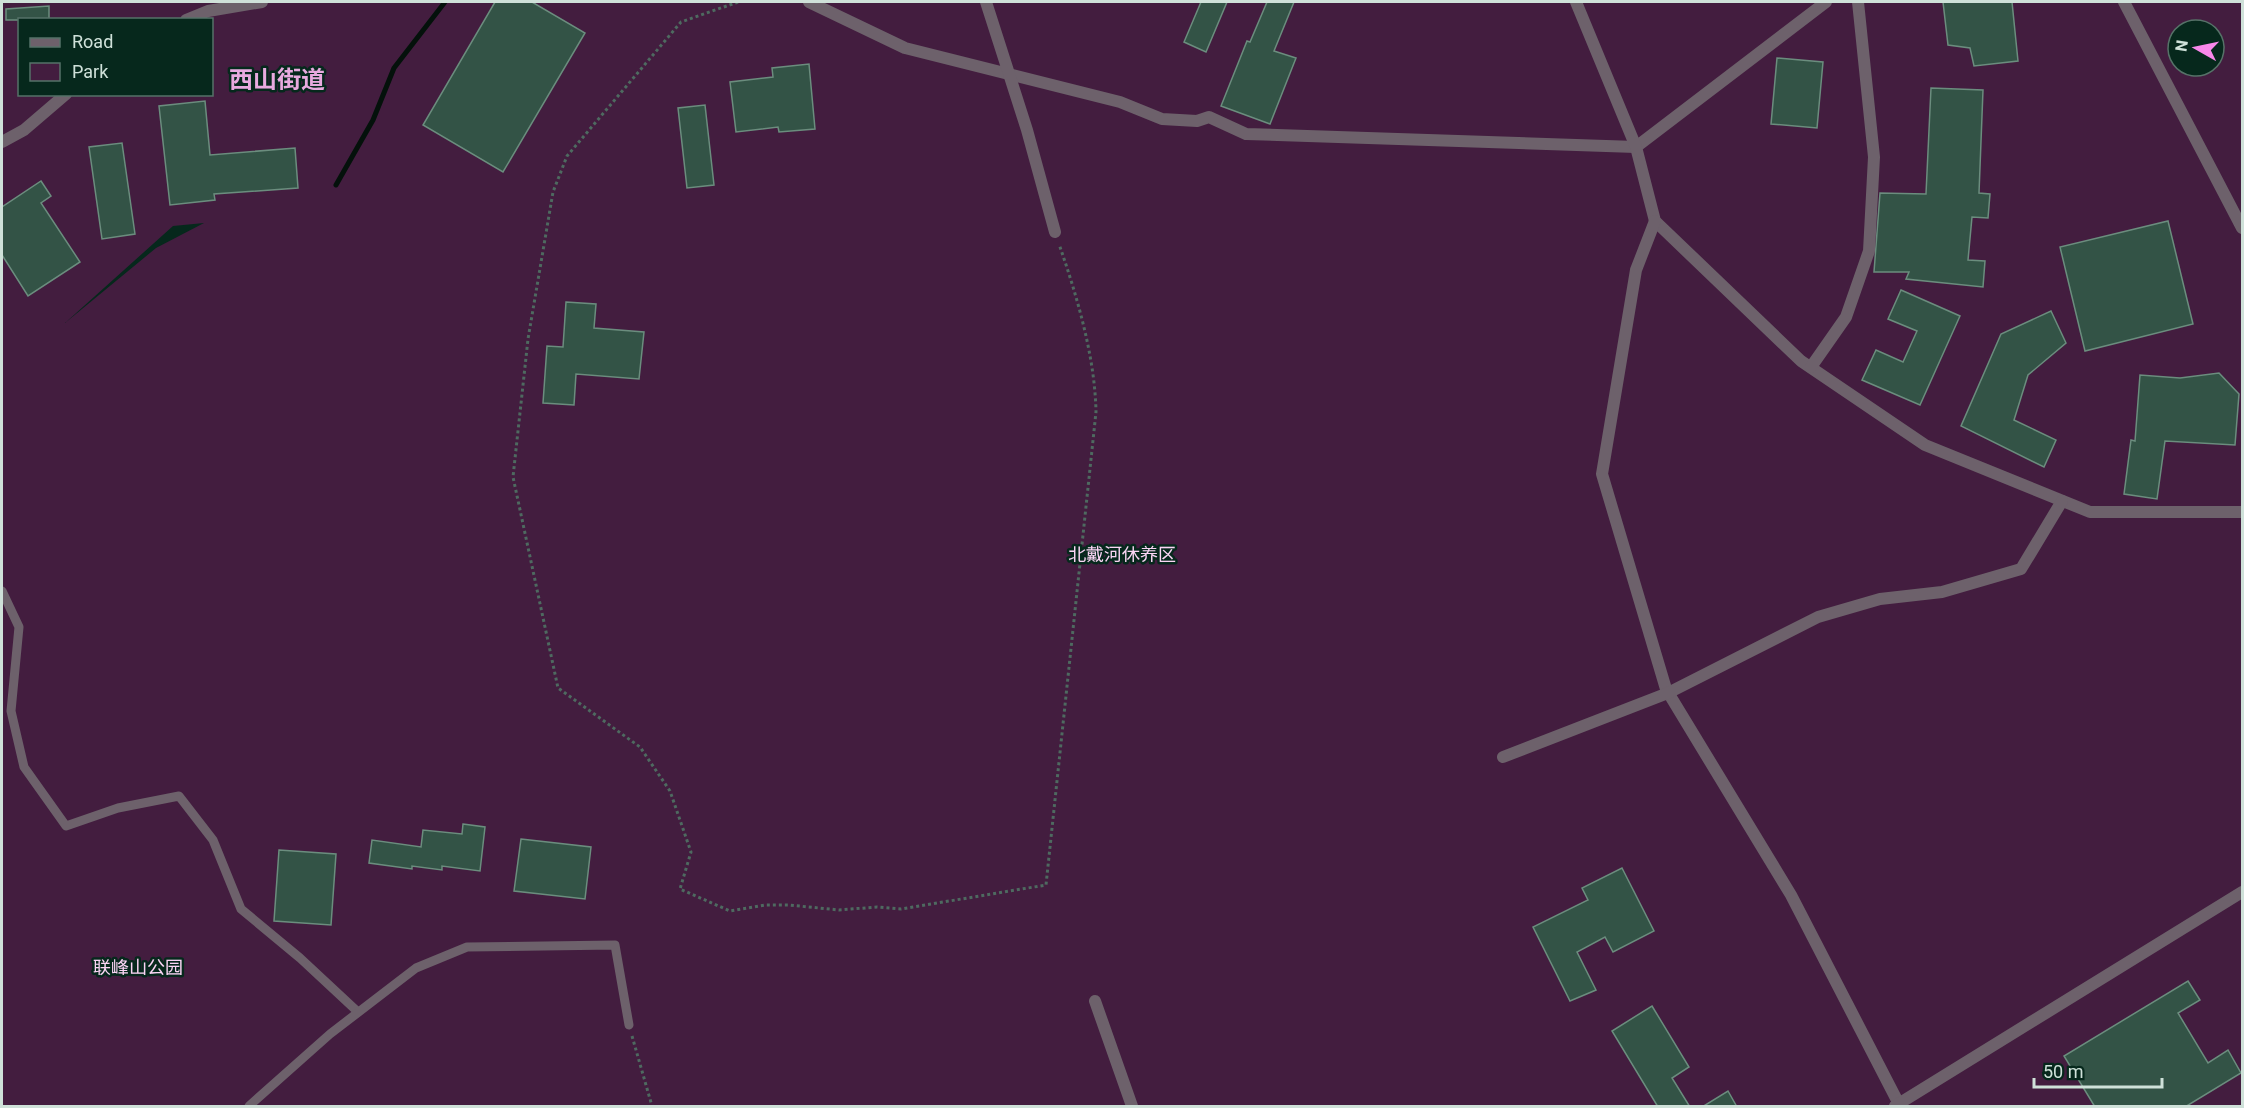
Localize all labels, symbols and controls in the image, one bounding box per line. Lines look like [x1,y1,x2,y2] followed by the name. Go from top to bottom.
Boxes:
[18,18,213,96] legend
[2166,18,2226,78] north arrow
[72,31,113,52] text: Road
[2171,39,2192,53] text: N
[72,61,109,82] text: Park
[229,66,325,94] district label: 西山街道
[1068,544,1176,565] park label: 北戴河休养区
[93,957,183,978] park label: 联峰山公园
[2034,1051,2162,1089] scale bar
[2043,1061,2083,1082] text: 50 m

